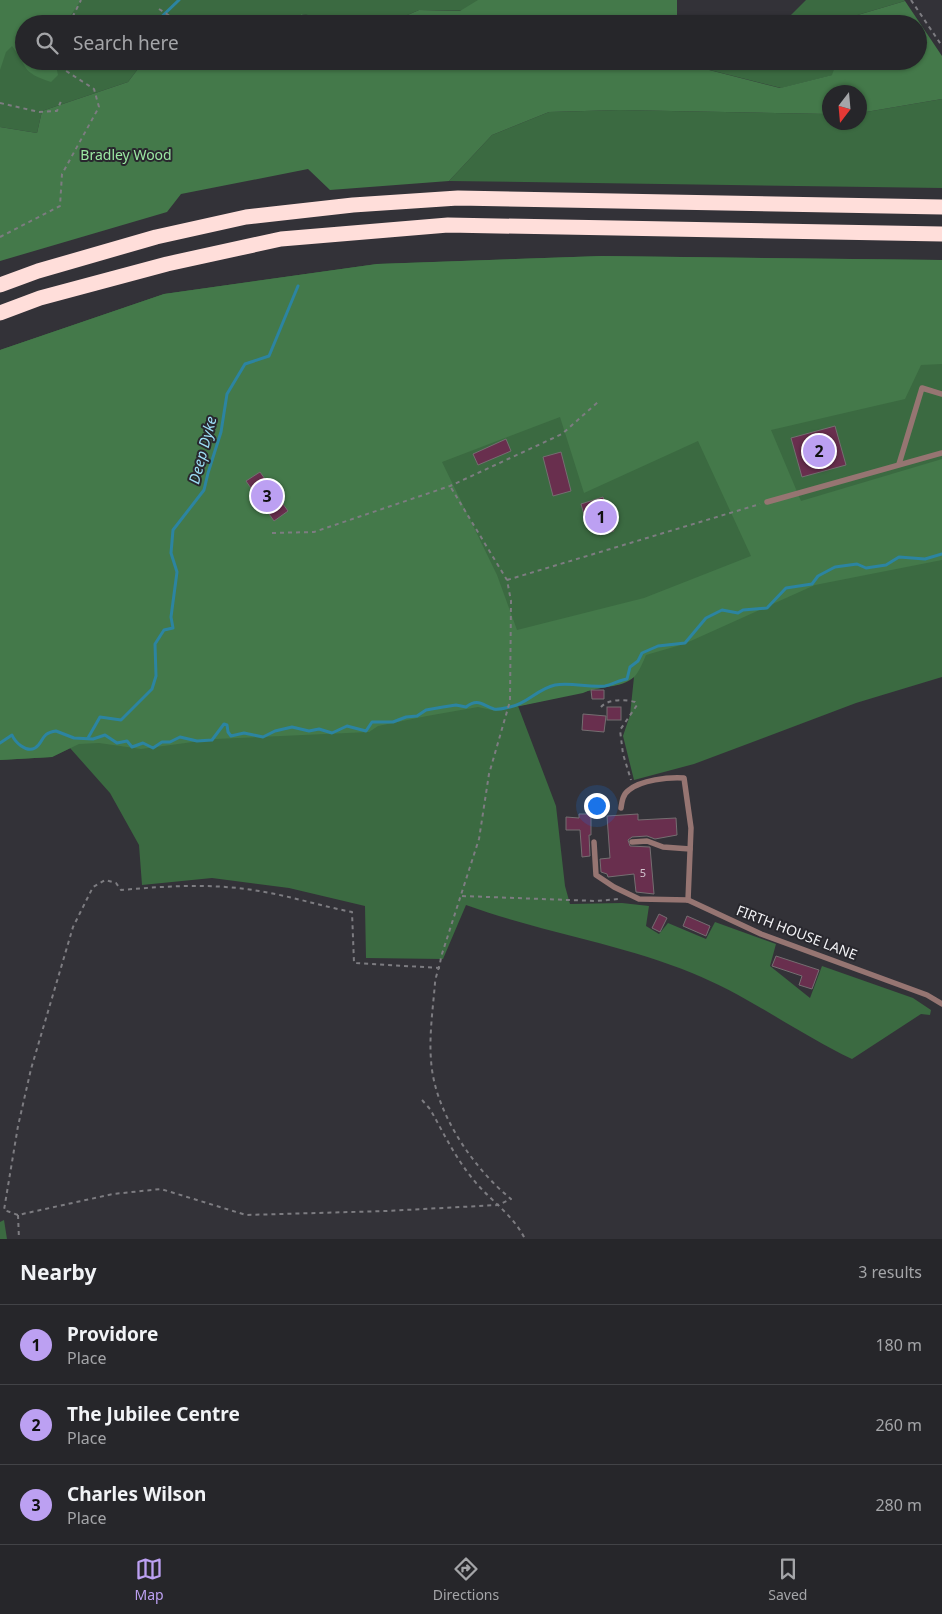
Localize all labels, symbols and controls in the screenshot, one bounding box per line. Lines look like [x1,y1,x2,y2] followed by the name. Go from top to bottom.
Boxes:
[15,15,927,70] search box
[33,29,61,57] icon: search
[73,30,179,56] text: Search here
[822,85,867,130] north arrow
[80,145,172,164] park label: Bradley Wood
[183,414,221,486] water label: Deep Dyke
[803,432,835,470] pin: 2
[251,477,283,515] pin: 3
[585,498,617,536] pin: 1
[584,793,610,819] your location
[640,865,646,880] house number: 5
[734,900,860,964] street label: FIRTH HOUSE LANE
[20,1258,96,1286] text: Nearby
[858,1261,922,1283] text: 3 results
[67,1321,158,1347] text: Providore
[31,1334,41,1356] text: 1
[875,1334,922,1356] text: 180 m
[67,1347,107,1369] text: Place
[67,1401,240,1427] text: The Jubilee Centre
[31,1414,41,1436] text: 2
[875,1414,922,1436] text: 260 m
[67,1427,107,1449] text: Place
[67,1481,206,1507] text: Charles Wilson
[31,1494,41,1516] text: 3
[875,1494,922,1516] text: 280 m
[67,1507,107,1529] text: Place
[135,1555,164,1604] tab: Map
[433,1555,499,1604] tab: Directions
[768,1555,807,1604] tab: Saved

